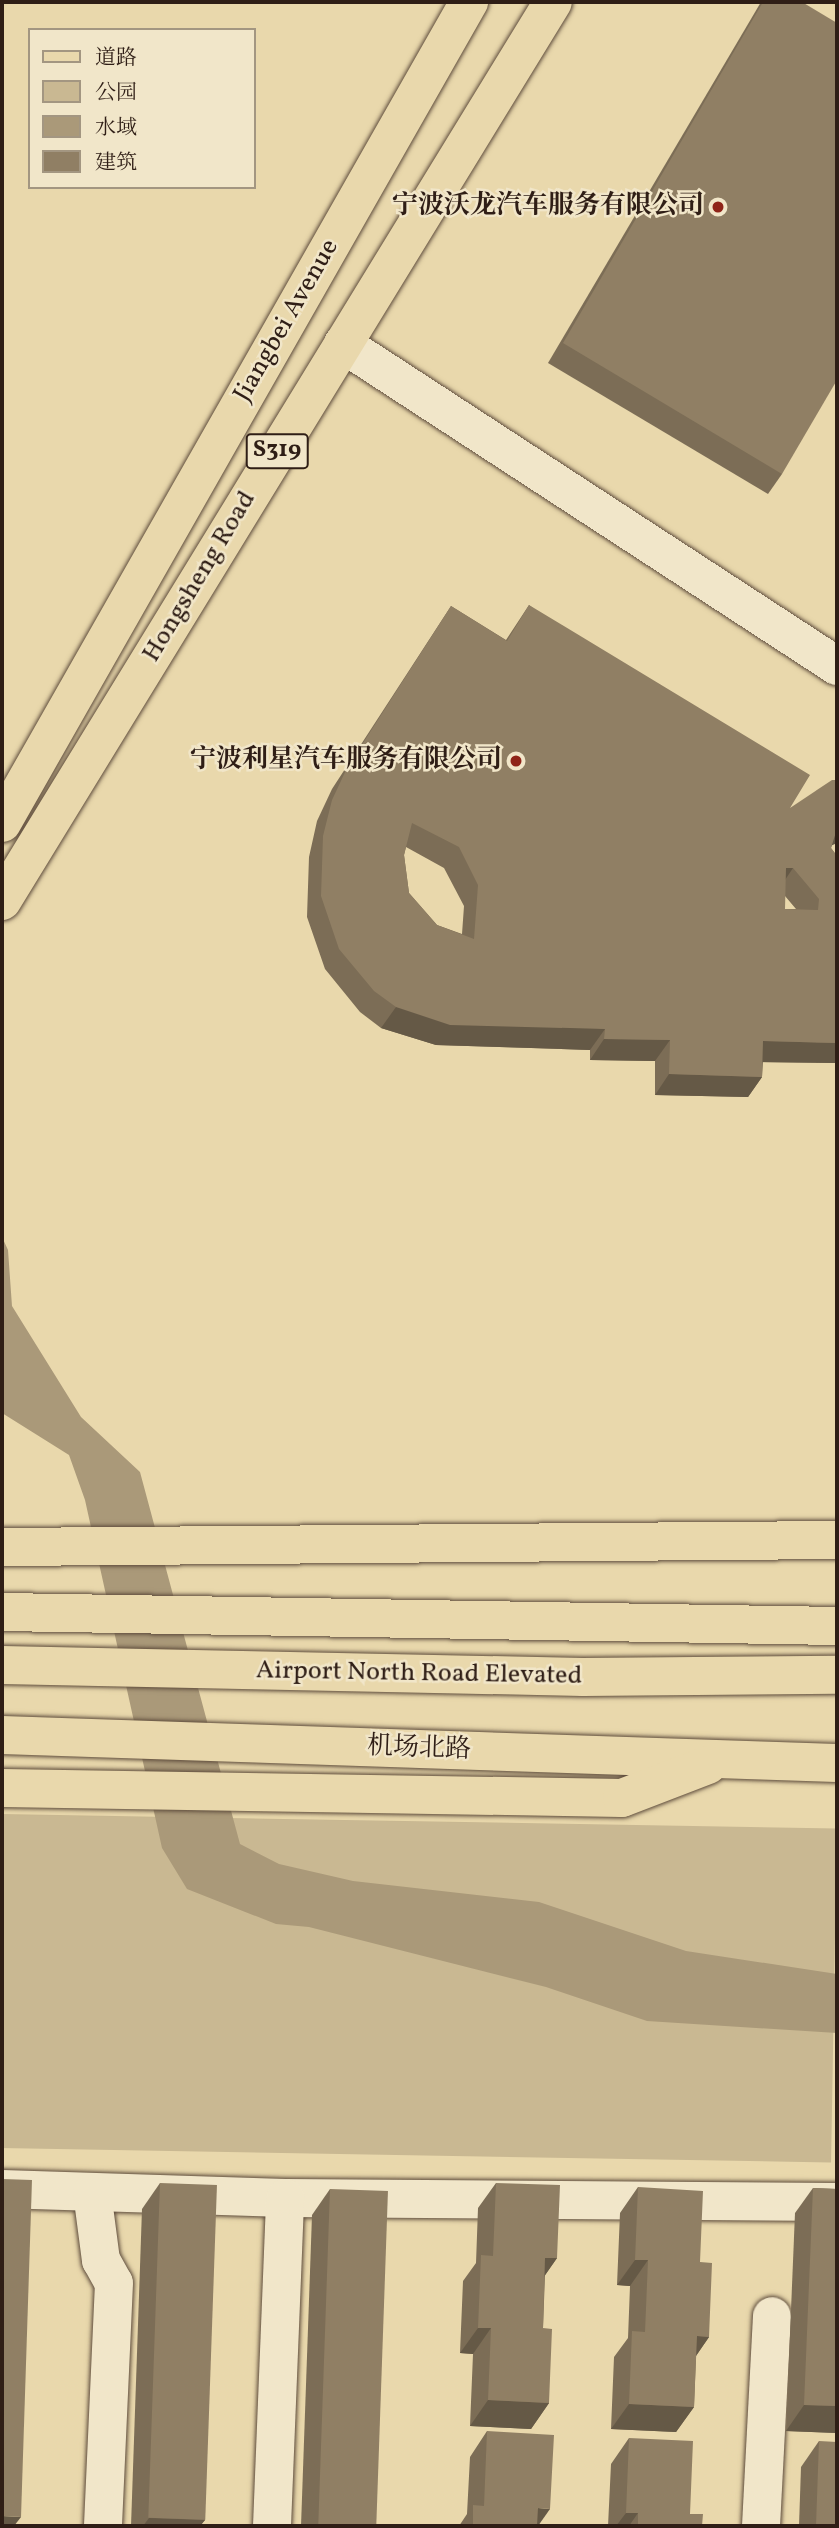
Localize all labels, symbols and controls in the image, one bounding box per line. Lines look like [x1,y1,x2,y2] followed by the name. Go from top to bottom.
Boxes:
[28,28,256,189] legend
[95,44,137,73] text: 道路
[95,79,137,108] text: 公园
[95,114,137,143] text: 水域
[95,149,137,178] text: 建筑
[392,191,704,223] place label: 宁波沃龙汽车服务有限公司
[710,199,726,215] marker: 宁波沃龙汽车服务有限公司
[228,234,346,408] street label: Jiangbei Avenue
[246,430,308,472] road number: S319
[137,486,263,668] street label: Hongsheng Road
[190,745,502,777] place label: 宁波利星汽车服务有限公司
[508,753,524,769] marker: 宁波利星汽车服务有限公司
[256,1656,582,1692] street label: Airport North Road Elevated
[366,1732,472,1766] street label: 机场北路

